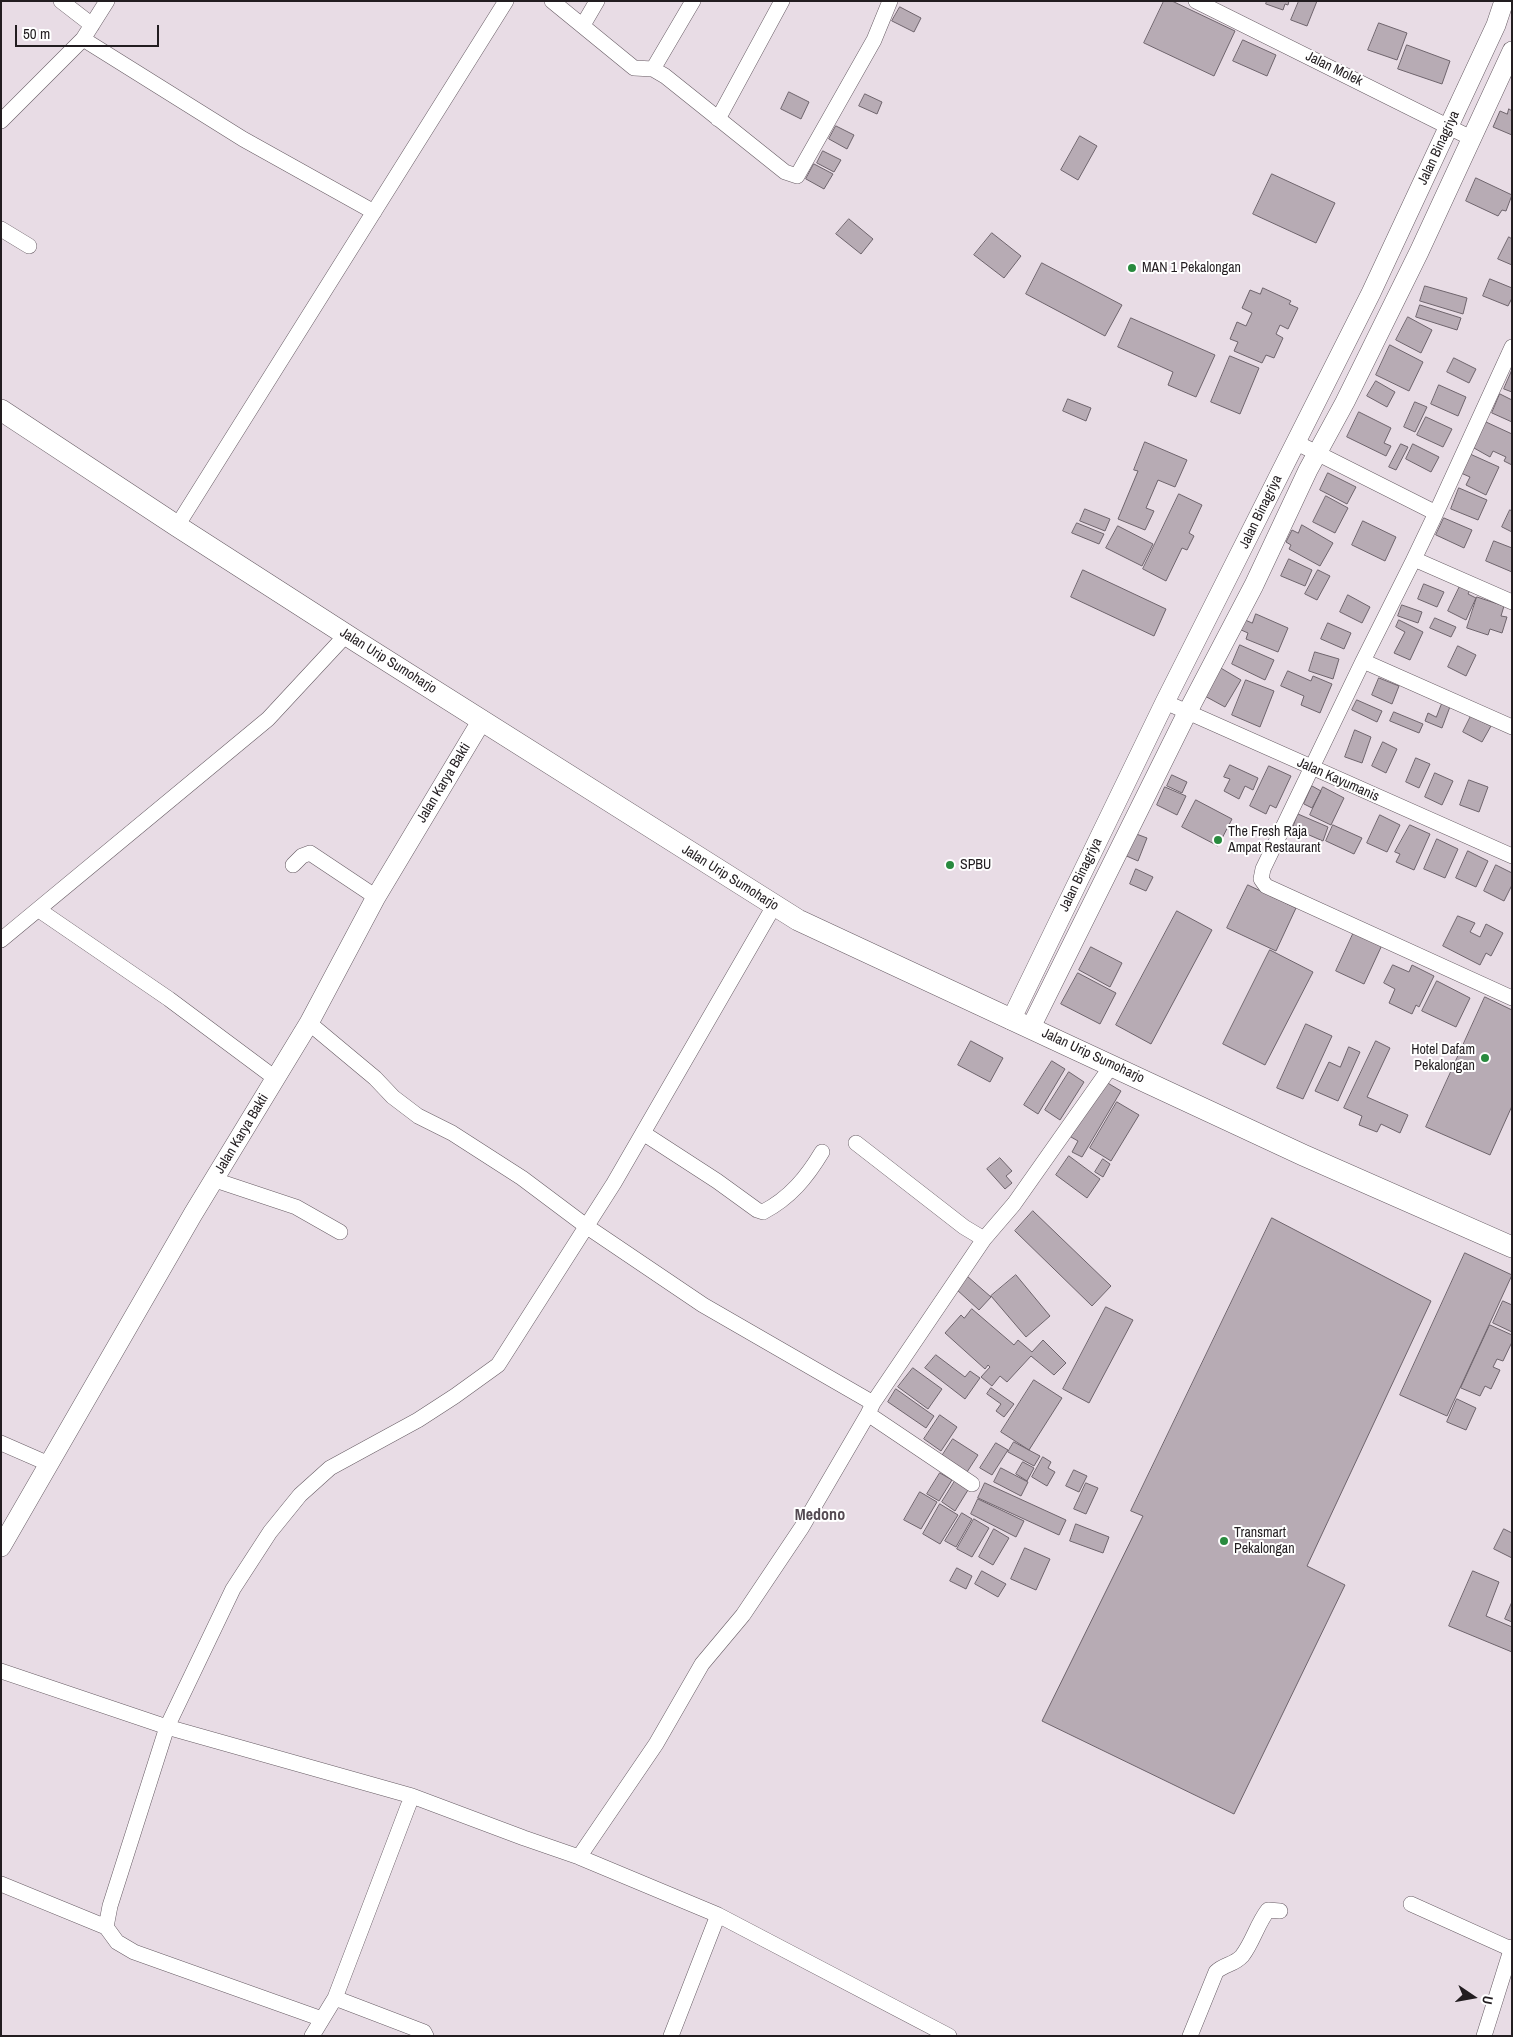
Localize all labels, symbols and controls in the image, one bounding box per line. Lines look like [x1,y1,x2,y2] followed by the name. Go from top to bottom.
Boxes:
[18,15,161,47] scale bar
[23,23,50,44] text: 50 m
[1303,48,1365,90] street label: Jalan Molek
[1415,108,1463,188] street label: Jalan Binagriya
[1142,260,1241,276] place label: MAN 1 Pekalongan
[1126,262,1138,274] marker: MAN 1 Pekalongan
[1236,472,1286,552] street label: Jalan Binagriya
[336,624,440,698] street label: Jalan Urip Sumoharjo
[414,740,474,826] street label: Jalan Karya Bakti
[1294,754,1382,806] street label: Jalan Kayumanis
[1228,824,1321,856] place label: The Fresh Raja Ampat Restaurant
[1212,834,1224,846] marker: The Fresh Raja Ampat Restaurant
[1056,835,1106,915] street label: Jalan Binagriya
[678,841,782,915] street label: Jalan Urip Sumoharjo
[960,857,991,873] place label: SPBU
[944,859,956,871] marker: SPBU
[1039,1025,1147,1087] street label: Jalan Urip Sumoharjo
[1411,1042,1475,1074] place label: Hotel Dafam Pekalongan
[1479,1052,1491,1064] marker: Hotel Dafam Pekalongan
[212,1091,272,1177] street label: Jalan Karya Bakti
[795,1506,845,1526] district label: Medono
[1234,1525,1295,1558] place label: Transmart Pekalongan
[1218,1535,1230,1547] marker: Transmart Pekalongan
[1448,1972,1498,2022] north arrow
[1478,1994,1497,2006] text: U

